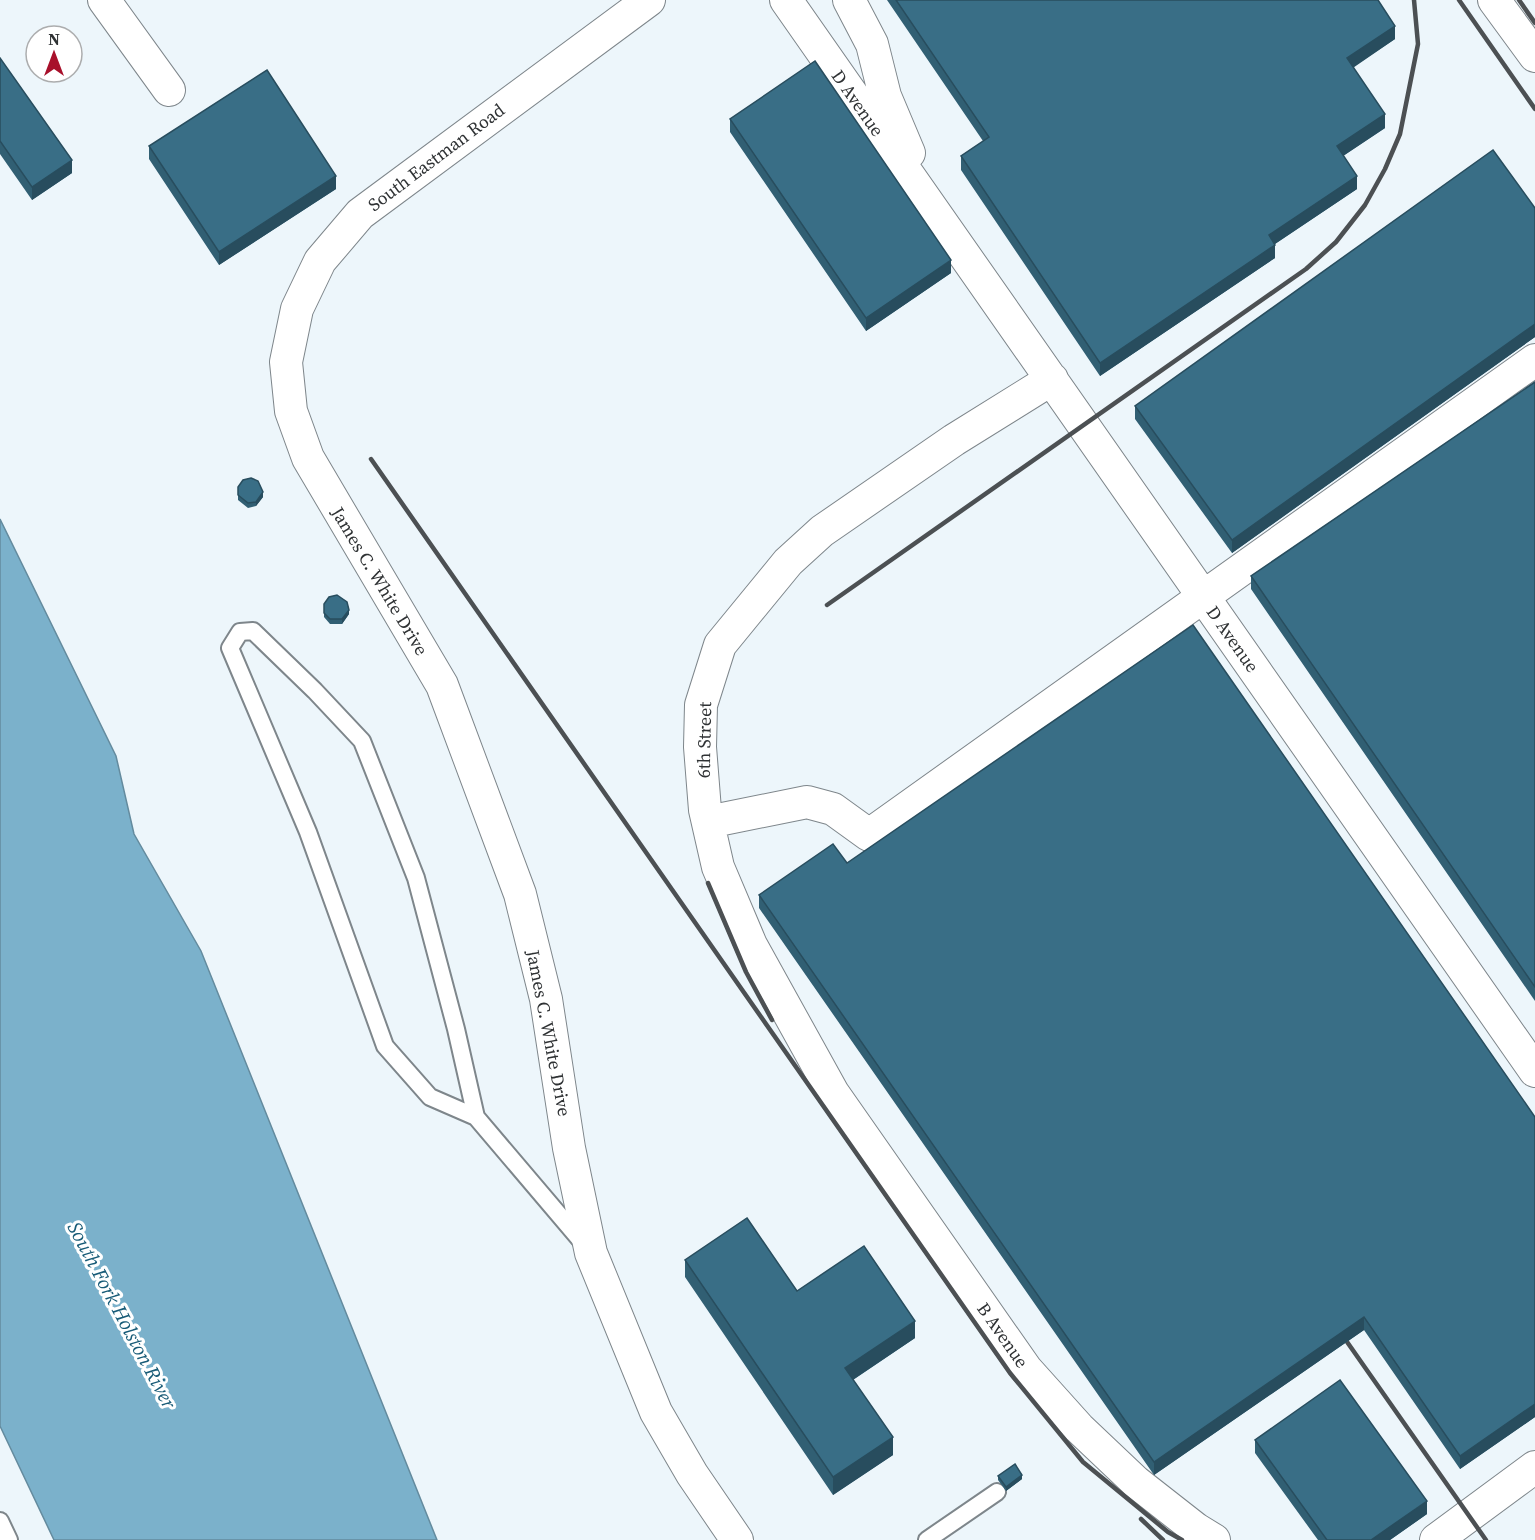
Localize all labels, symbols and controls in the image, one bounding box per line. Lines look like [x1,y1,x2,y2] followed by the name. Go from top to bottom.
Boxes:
[24,24,84,84] north arrow
[48,28,60,50] text: N
[826,65,890,141] street label: D Avenue
[363,97,509,217] street label: South Eastman Road
[325,501,434,660] street label: James C. White Drive
[1201,601,1265,677] street label: D Avenue
[691,701,717,778] street label: 6th Street
[520,947,577,1118] street label: James C. White Drive
[61,1217,184,1414] water label: South Fork Holston River
[971,1297,1035,1373] street label: B Avenue

